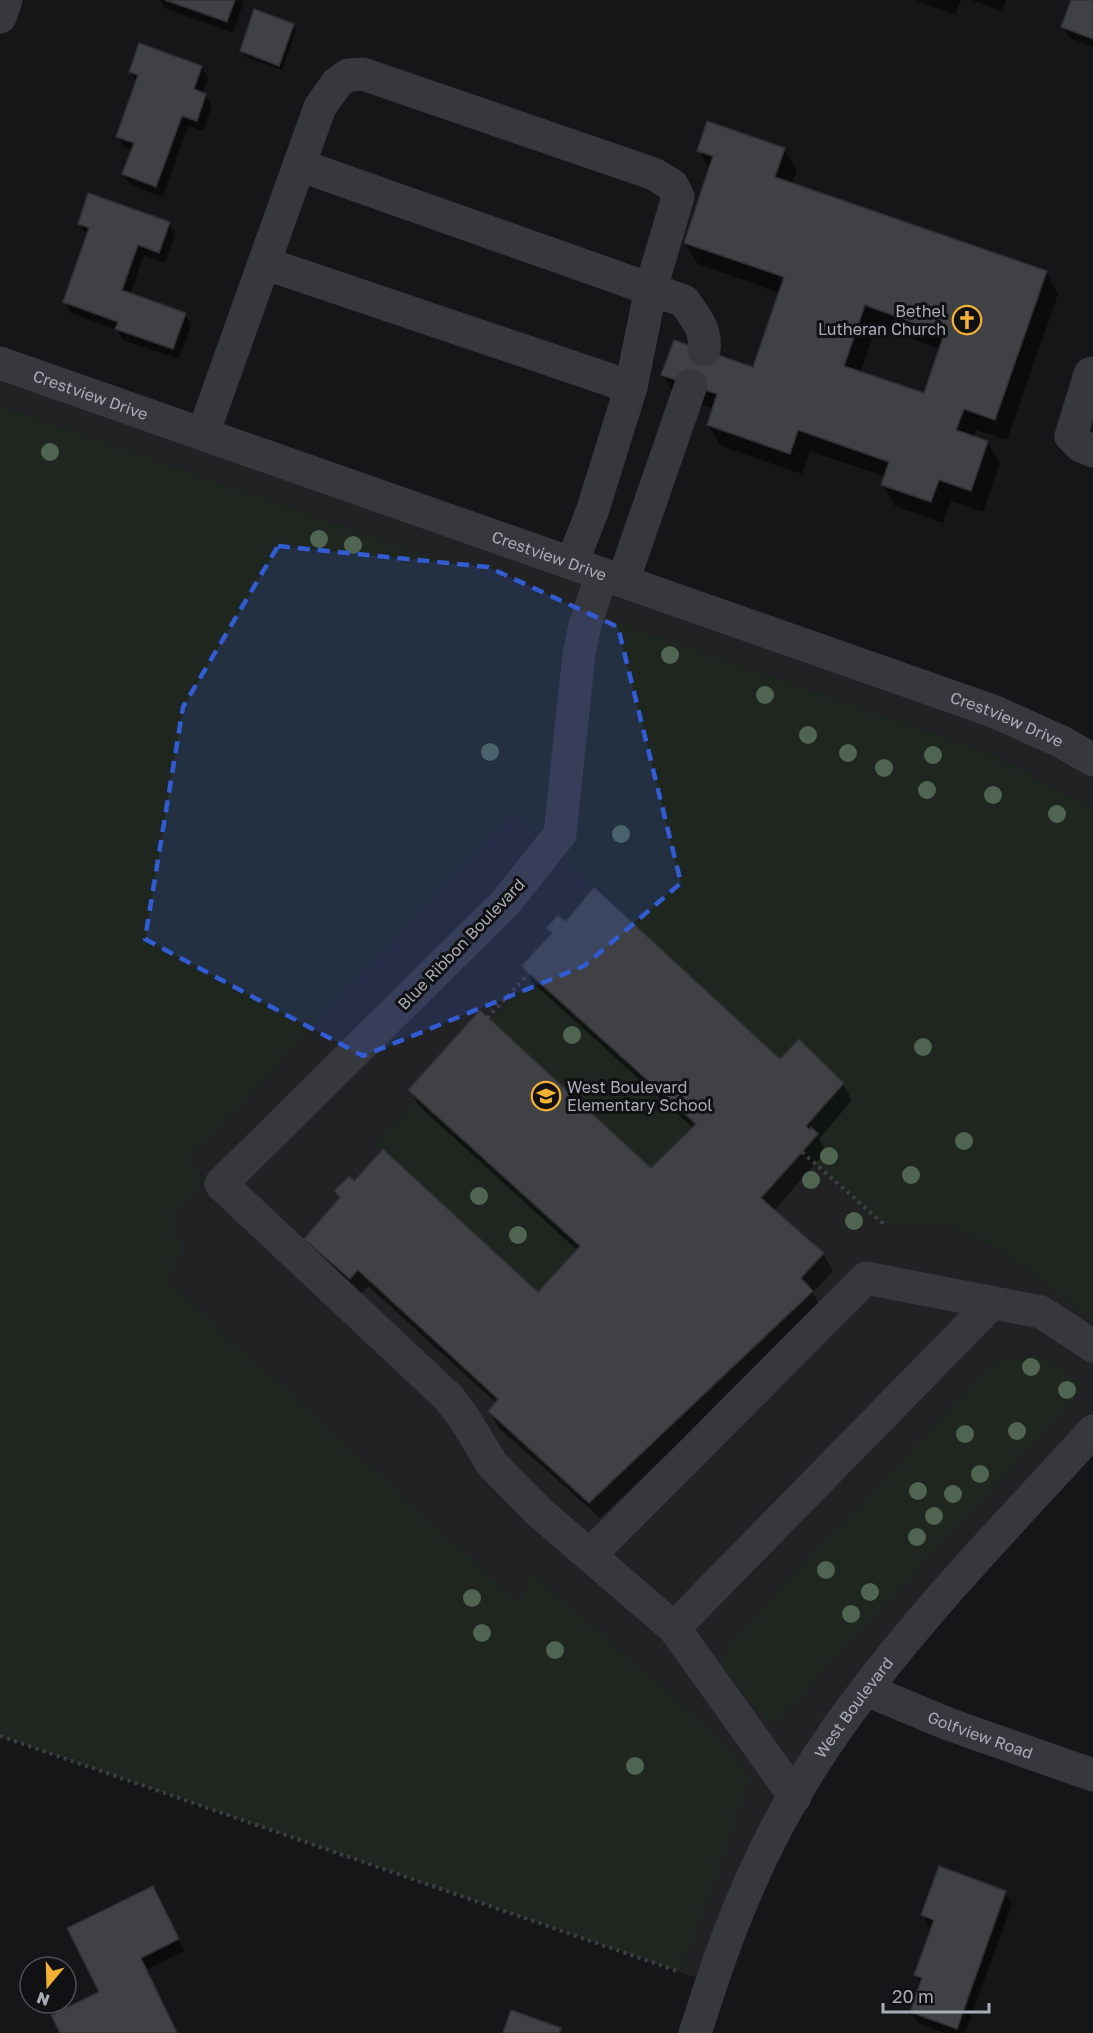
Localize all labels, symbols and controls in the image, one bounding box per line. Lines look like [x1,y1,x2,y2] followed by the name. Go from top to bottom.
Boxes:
[818,301,946,339] place label: Bethel Lutheran Church
[951,304,983,336] church icon: Bethel Lutheran Church
[30,365,151,424] street label: Crestview Drive
[489,526,609,585] street label: Crestview Drive
[948,687,1066,751] street label: Crestview Drive
[393,874,529,1014] street label: Blue Ribbon Boulevard
[567,1077,712,1115] place label: West Boulevard Elementary School
[530,1080,562,1112] school or university icon: West Boulevard Elementary School
[810,1653,897,1762] street label: West Boulevard
[925,1707,1036,1763] street label: Golfview Road
[18,1955,78,2015] north arrow
[883,1976,990,2014] scale bar
[892,1985,934,2007] text: 20 m
[34,1988,52,2011] text: N

